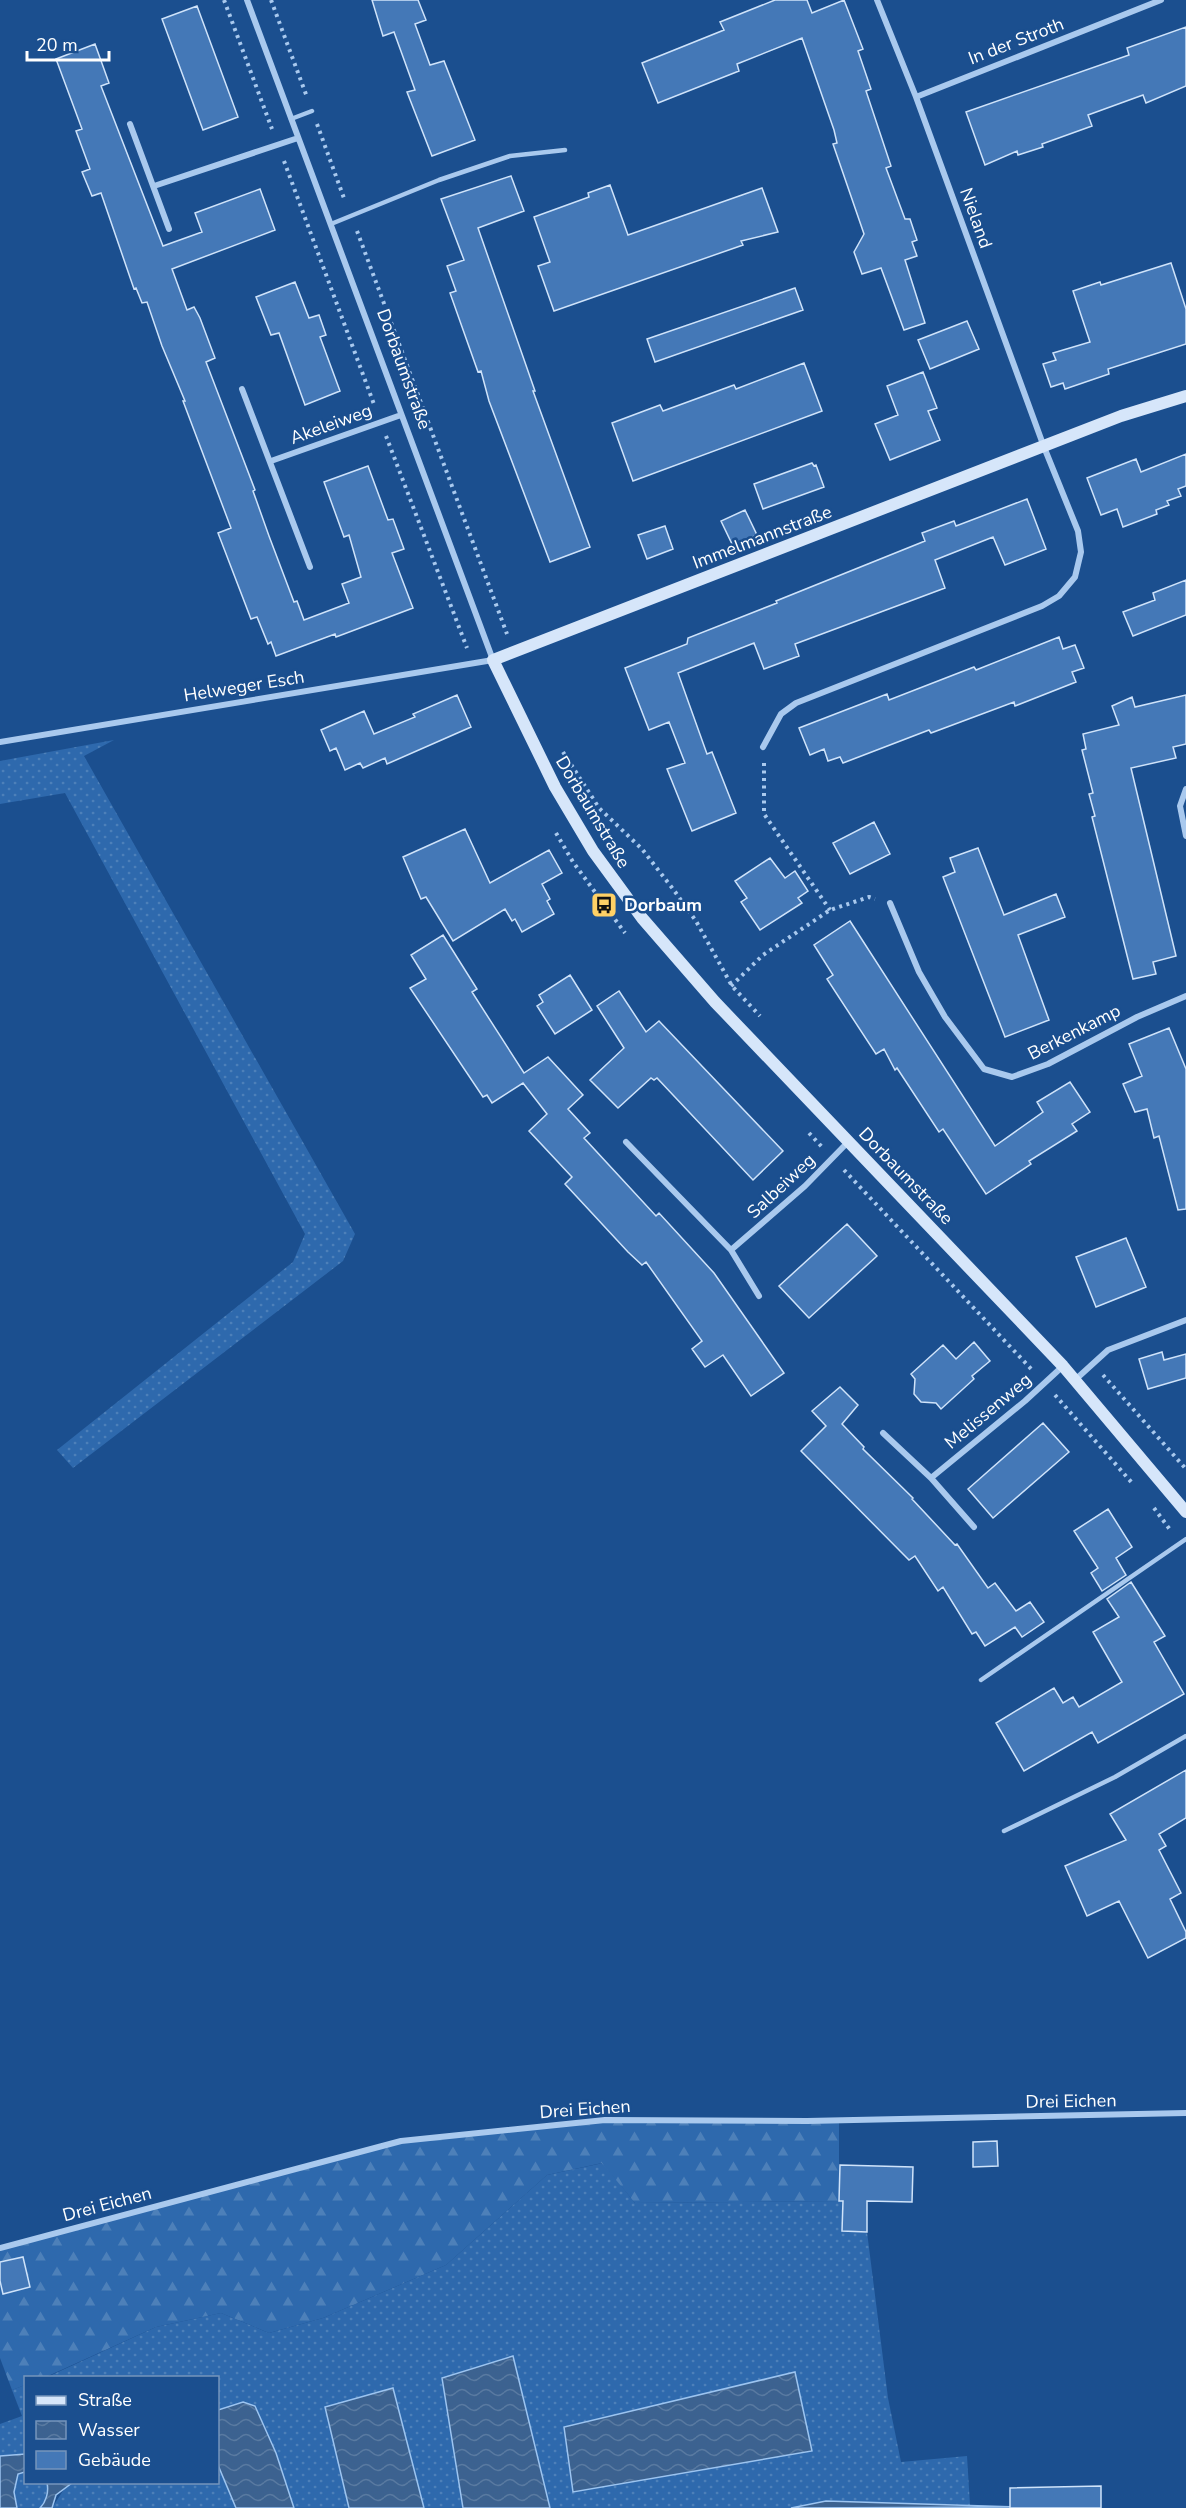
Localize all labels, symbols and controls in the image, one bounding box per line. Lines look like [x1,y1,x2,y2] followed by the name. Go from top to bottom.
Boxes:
[965,12,1067,70] street label: In der Stroth
[27,24,110,62] scale bar
[36,33,78,57] text: 20 m
[954,184,998,252] street label: Nieland
[371,305,437,433] street label: Dorbaumstraße
[287,398,375,450] street label: Akeleiweg
[689,499,835,575] street label: Immelmannstraße
[182,665,306,707] street label: Helweger Esch
[550,751,636,873] street label: Dorbaumstraße
[589,890,619,920] bus stop icon: Dorbaum
[624,893,702,917] place label: Dorbaum
[1024,998,1124,1066] street label: Berkenkamp
[853,1122,959,1230] street label: Dorbaumstraße
[742,1148,820,1224] street label: Salbeiweg
[939,1368,1037,1454] street label: Melissenweg
[1025,2088,1117,2114] street label: Drei Eichen
[539,2094,631,2124] street label: Drei Eichen
[60,2181,154,2227] street label: Drei Eichen
[24,2376,219,2484] legend
[78,2388,132,2412] text: Straße
[78,2418,140,2442] text: Wasser
[78,2448,151,2472] text: Gebäude

